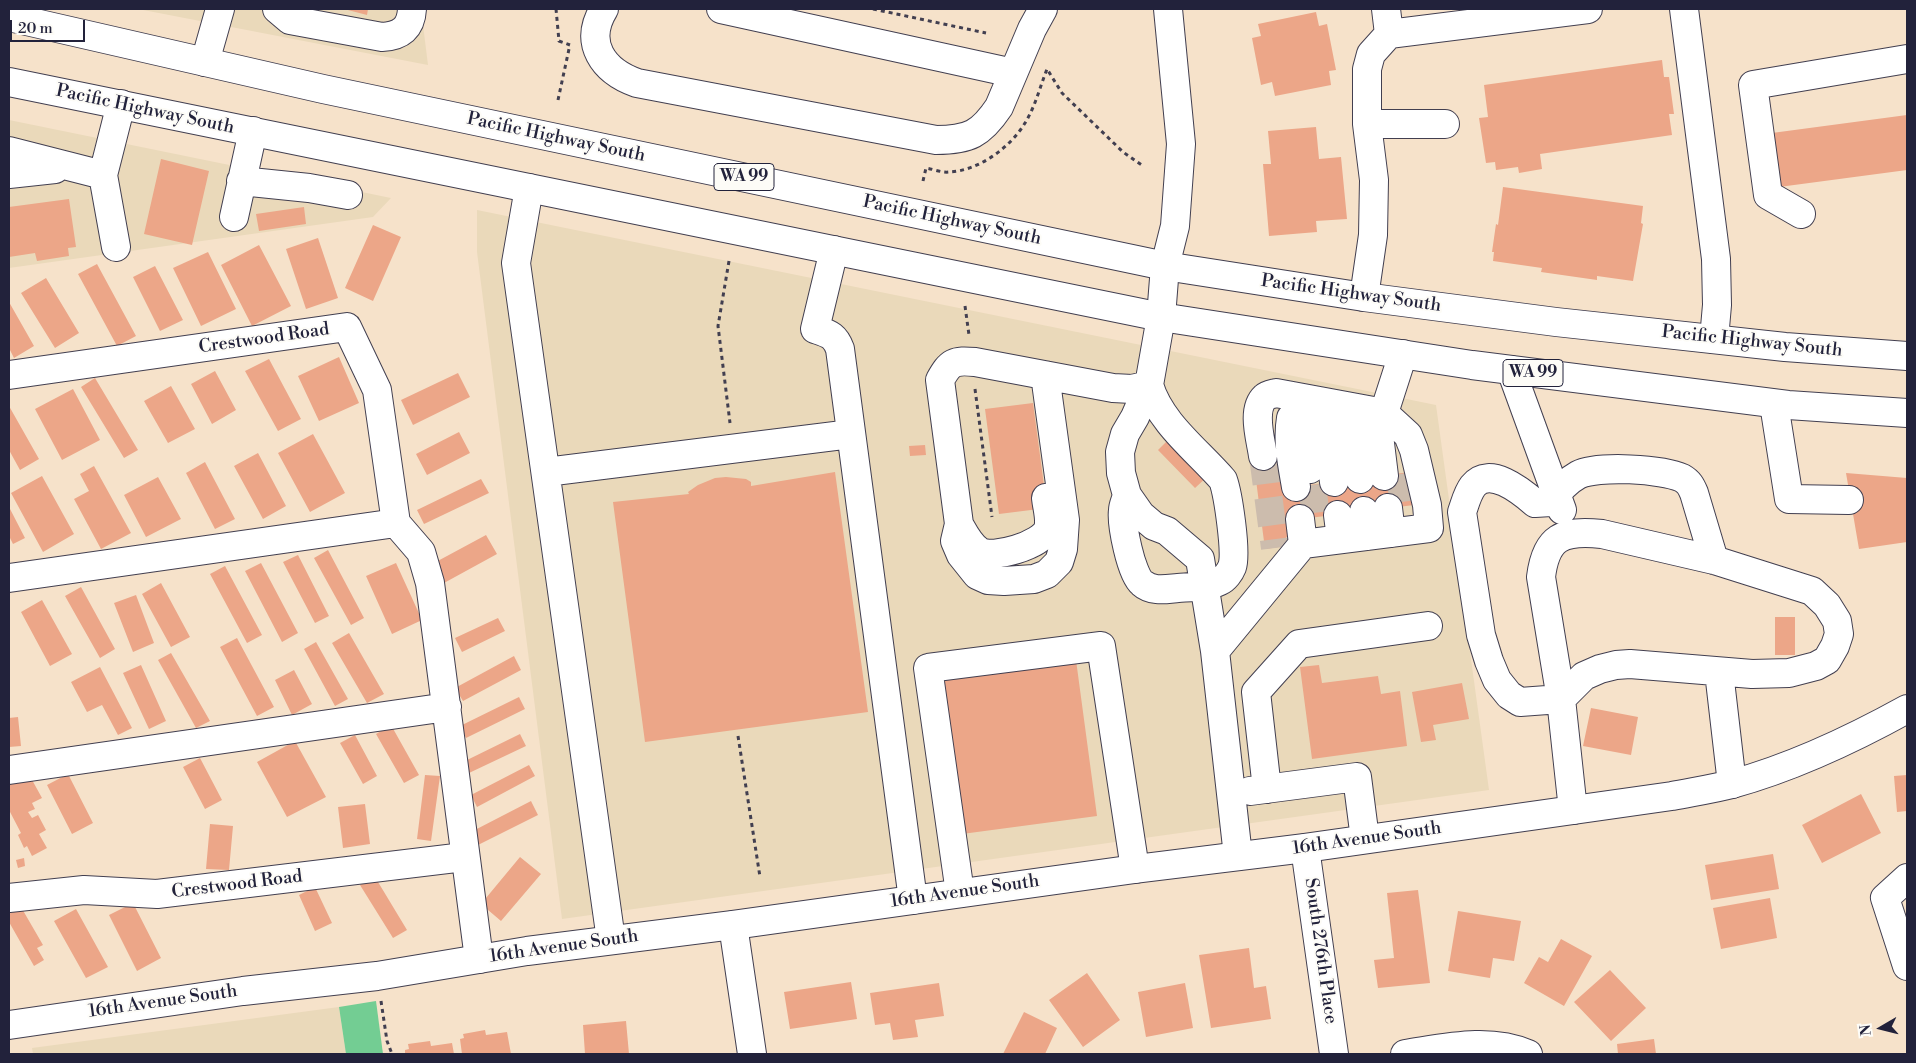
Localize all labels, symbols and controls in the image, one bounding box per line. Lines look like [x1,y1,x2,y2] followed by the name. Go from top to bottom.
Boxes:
[12,10,88,42] scale bar
[18,19,53,38] text: 20 m
[54,81,236,139] street label: Pacific Highway South
[465,109,647,167] street label: Pacific Highway South
[714,163,774,190] road number: WA 99
[861,192,1043,250] street label: Pacific Highway South
[1260,271,1442,317] street label: Pacific Highway South
[197,319,331,359] street label: Crestwood Road
[1661,322,1843,362] street label: Pacific Highway South
[1503,359,1563,386] road number: WA 99
[1291,818,1443,860] street label: 16th Avenue South
[170,866,304,904] street label: Crestwood Road
[889,871,1041,913] street label: 16th Avenue South
[1299,877,1341,1025] street label: South 276th Place
[488,926,640,968] street label: 16th Avenue South
[87,981,239,1023] street label: 16th Avenue South
[1856,1003,1906,1053] north arrow
[1856,1023,1876,1037] text: N

